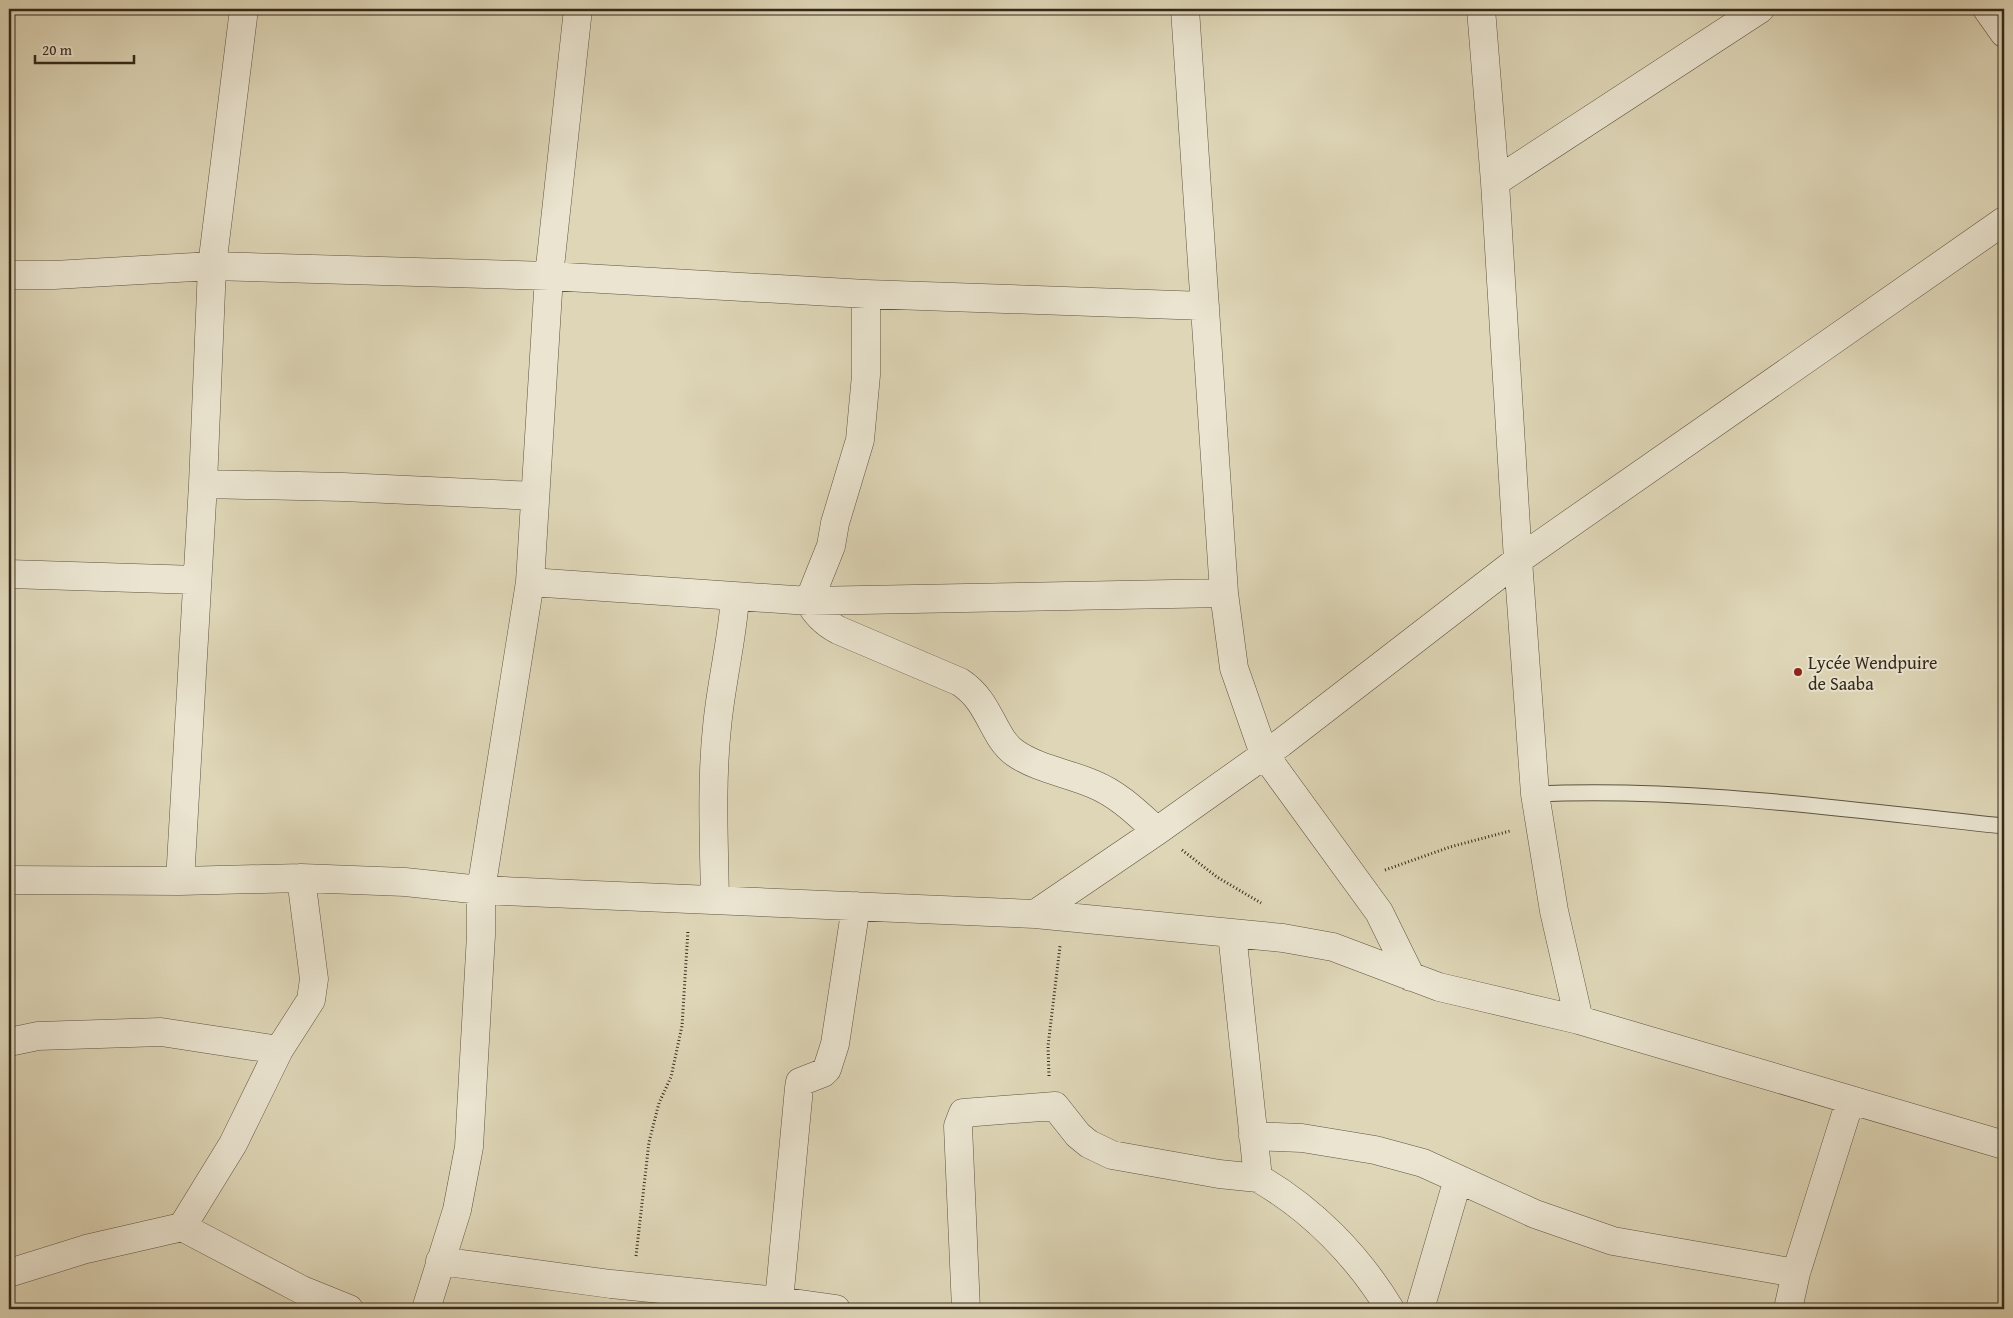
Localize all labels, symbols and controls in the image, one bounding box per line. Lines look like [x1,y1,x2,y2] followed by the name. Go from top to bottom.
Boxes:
[35,32,134,64] scale bar
[42,39,73,60] text: 20 m
[1808,649,1937,697] place label: Lycée Wendpuire de Saaba
[1792,666,1804,678] marker: Lycée Wendpuire de Saaba

